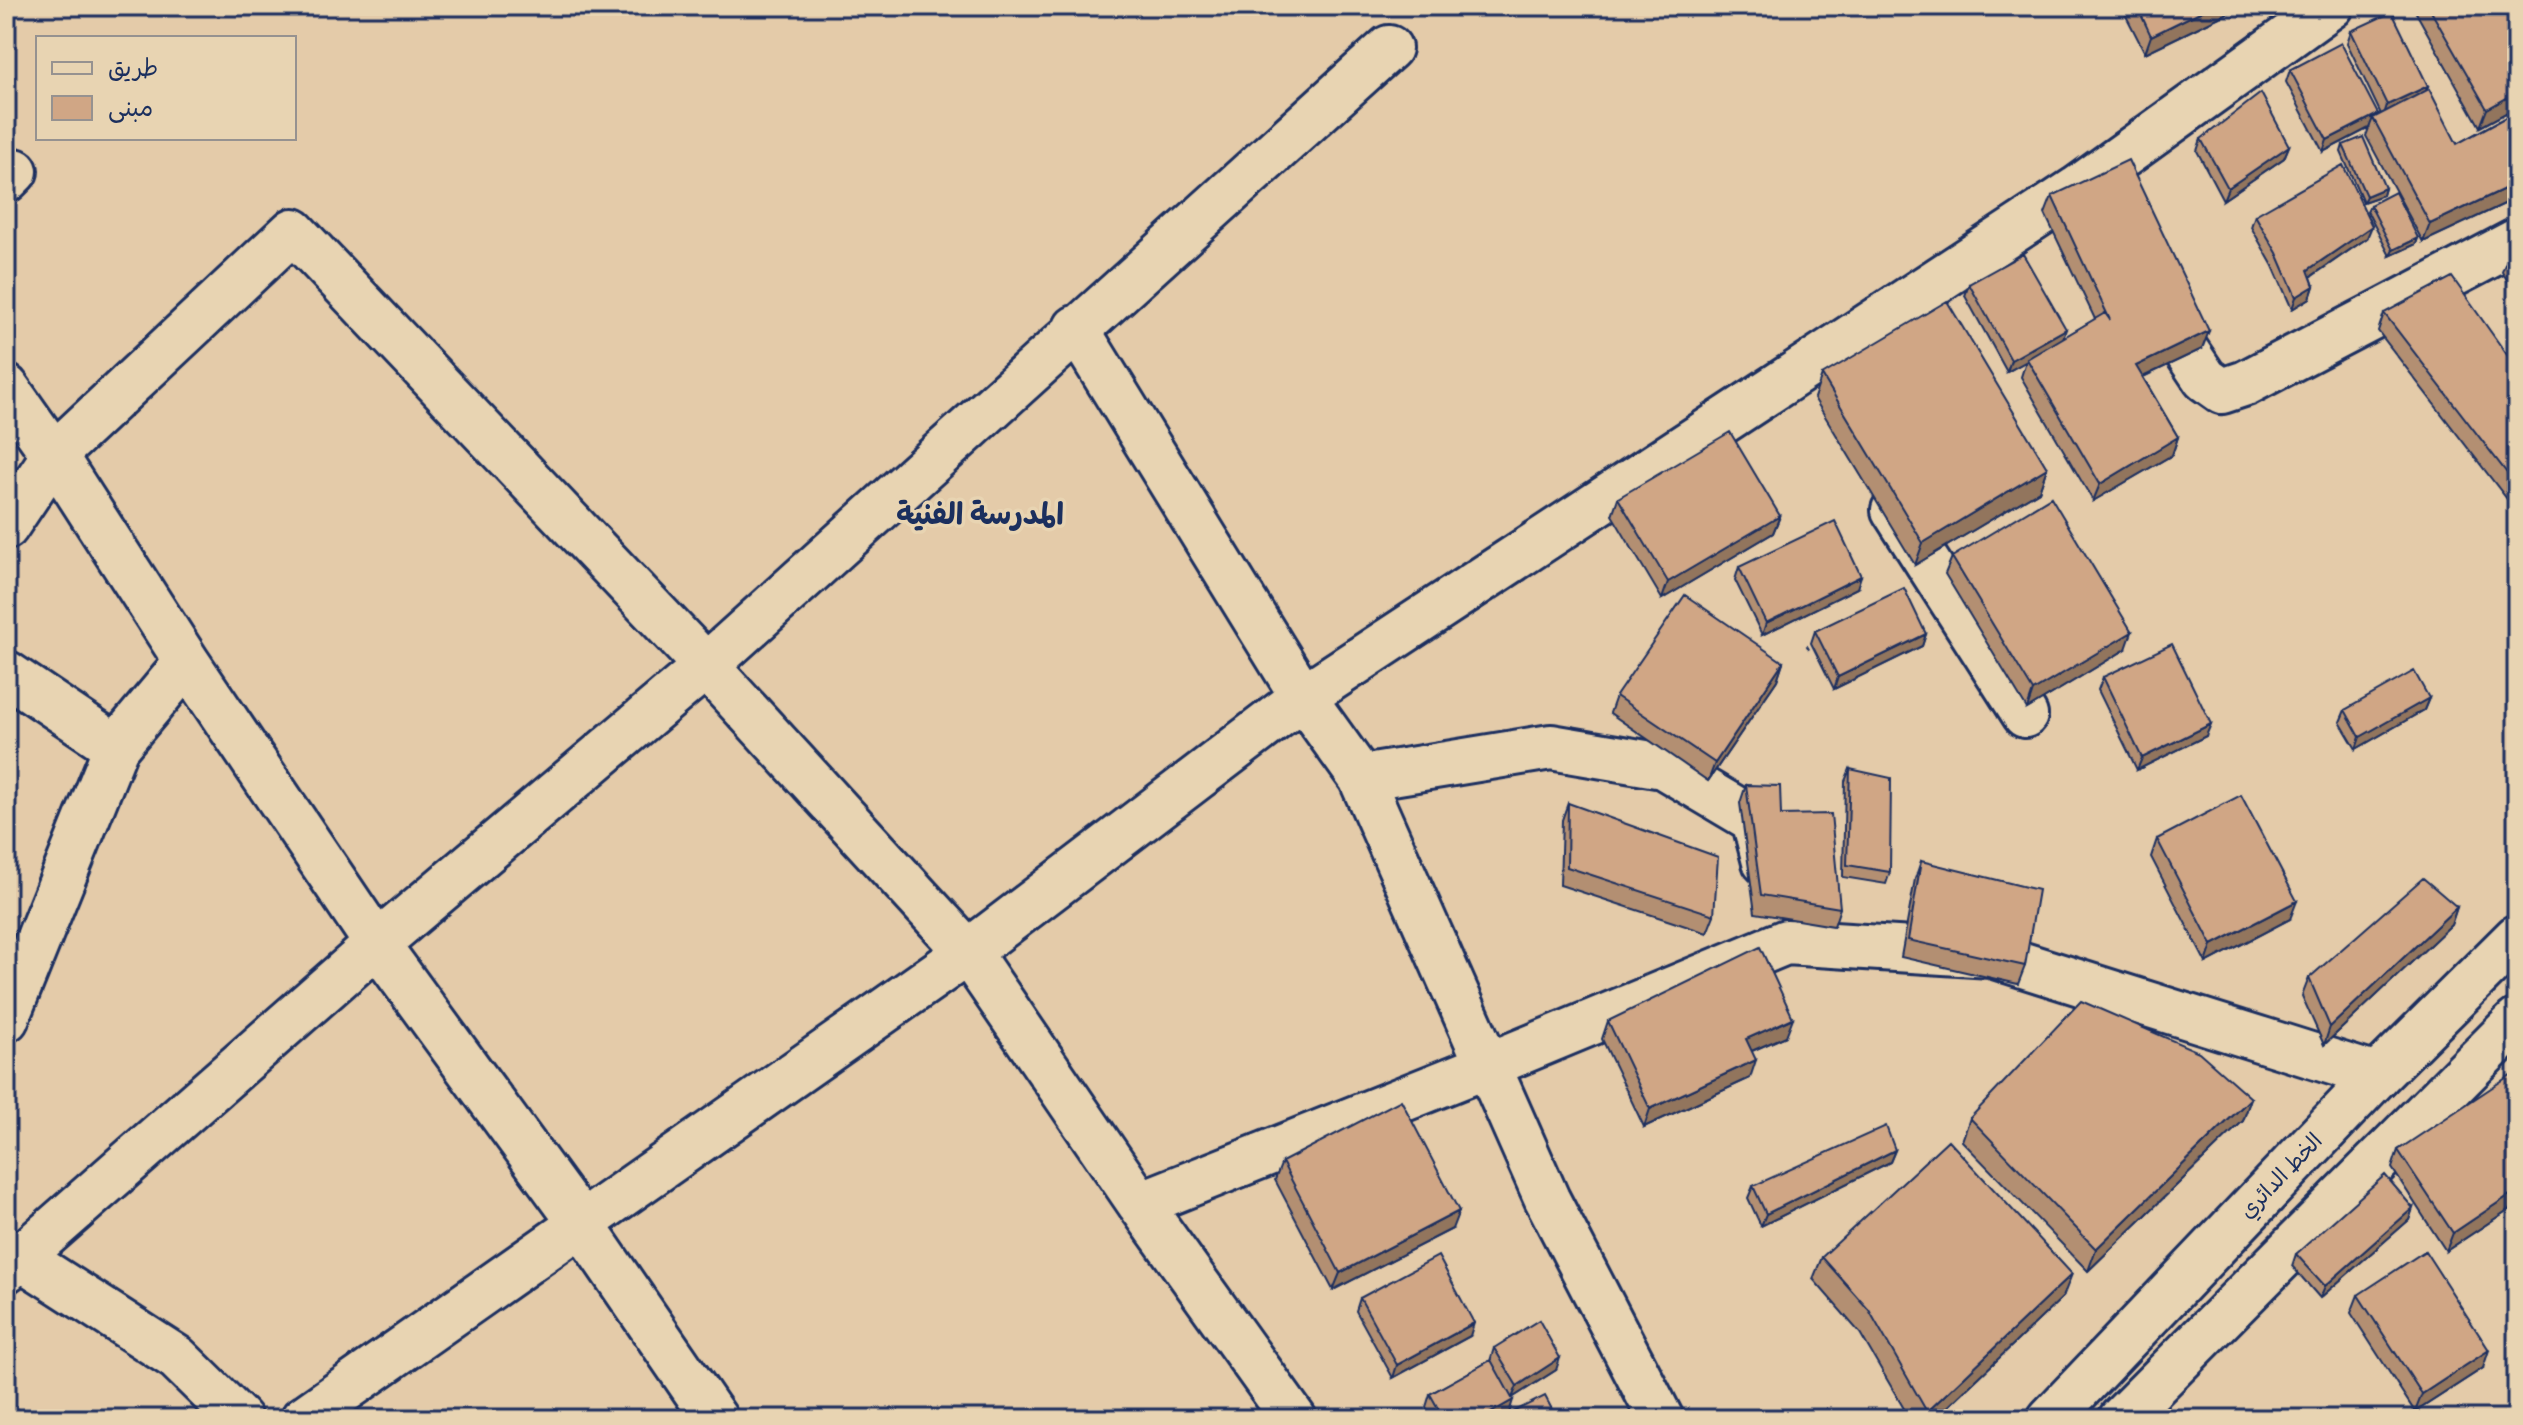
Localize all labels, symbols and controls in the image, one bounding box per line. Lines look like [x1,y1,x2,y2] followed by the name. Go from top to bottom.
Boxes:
[36,36,296,140] legend
[108,54,158,83] text: طريق
[108,94,153,123] text: مبنى
[896,496,1064,533] district label: المدرسة الفنية
[2233,1127,2330,1226] street label: الخط الدائري

